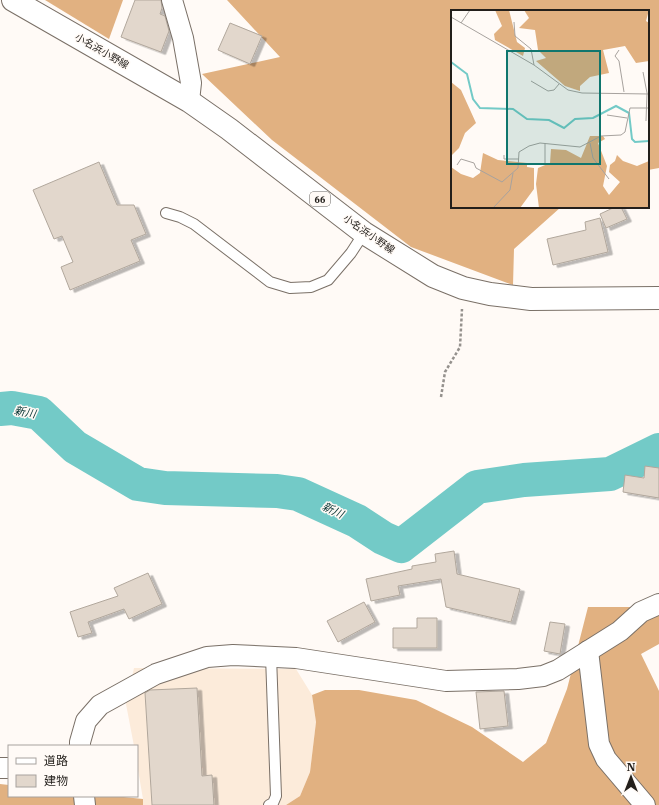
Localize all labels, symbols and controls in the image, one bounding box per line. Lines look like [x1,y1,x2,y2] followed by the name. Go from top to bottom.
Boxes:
[451,10,649,208] inset map
[73,30,131,72] street label: 小名浜小野線
[310,192,330,206] road number: 66
[341,211,397,257] street label: 小名浜小野線
[13,403,38,421] water label: 新川
[320,499,347,521] water label: 新川
[8,745,138,797] legend
[44,753,68,768] text: 道路
[611,757,651,797] north arrow
[627,760,636,774] text: N
[44,773,68,788] text: 建物

